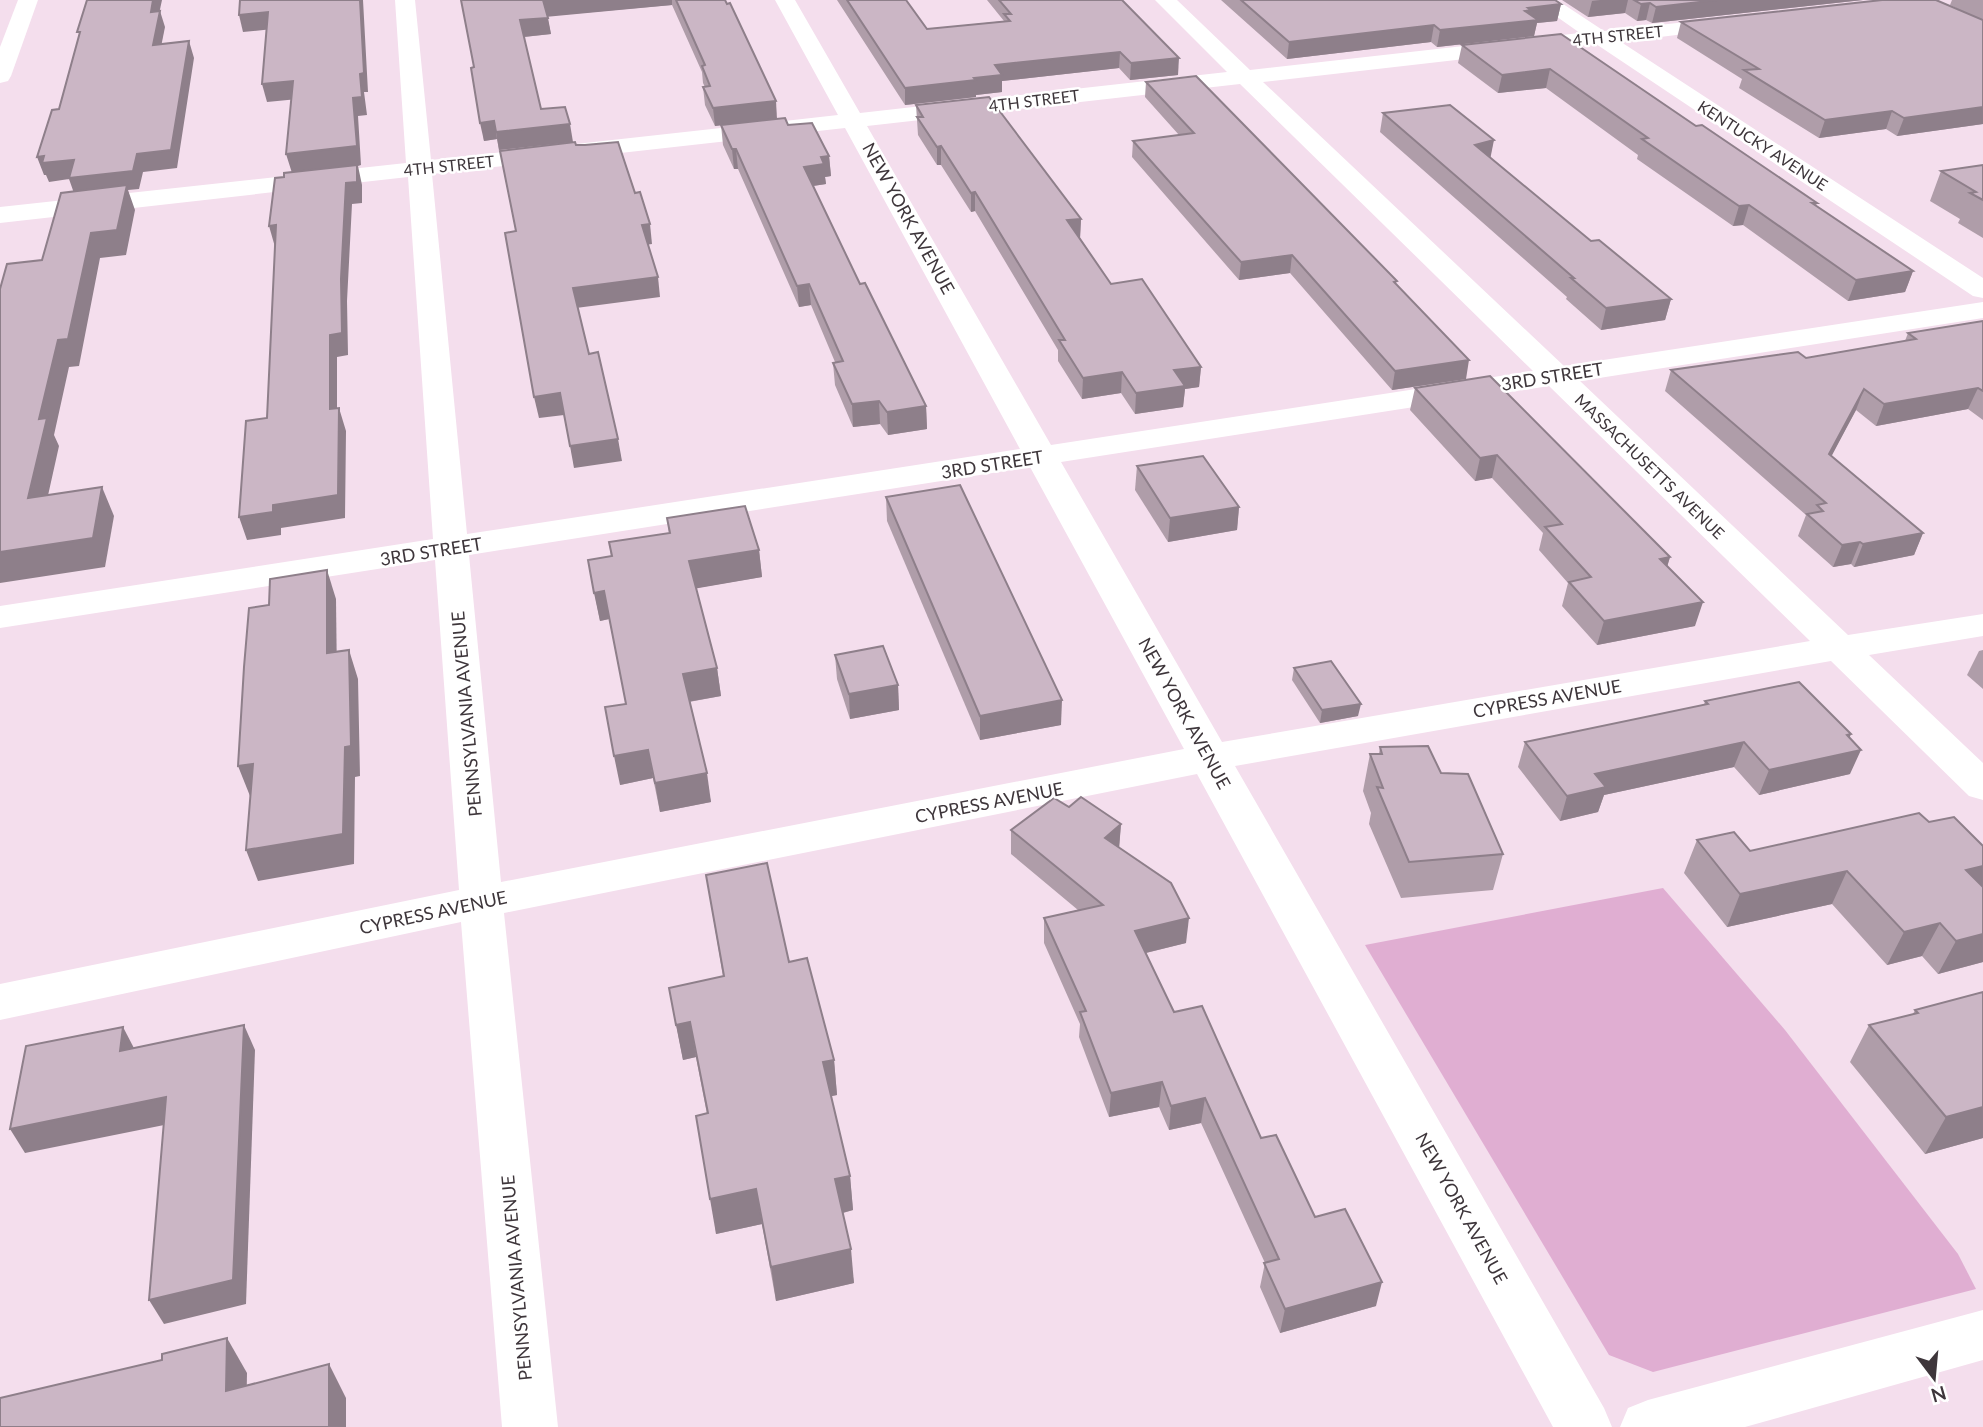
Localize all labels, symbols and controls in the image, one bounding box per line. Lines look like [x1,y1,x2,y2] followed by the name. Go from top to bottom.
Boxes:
[1572,21,1665,49] street label: 4TH STREET
[988,85,1081,115] street label: 4TH STREET
[1695,96,1831,194] street label: KENTUCKY AVENUE
[858,138,960,298] street label: NEW YORK AVENUE
[403,151,496,179] street label: 4TH STREET
[1499,357,1605,395] street label: 3RD STREET
[1571,390,1729,542] street label: MASSACHUSETTS AVENUE
[939,445,1045,483] street label: 3RD STREET
[378,532,484,570] street label: 3RD STREET
[446,610,486,818] street label: PENNSYLVANIA AVENUE
[1134,633,1236,793] street label: NEW YORK AVENUE
[1471,674,1623,722] street label: CYPRESS AVENUE
[913,777,1065,827] street label: CYPRESS AVENUE
[357,886,509,938] street label: CYPRESS AVENUE
[1411,1128,1513,1288] street label: NEW YORK AVENUE
[496,1174,536,1382] street label: PENNSYLVANIA AVENUE
[1899,1343,1969,1413] north arrow
[1929,1382,1949,1408] text: N

